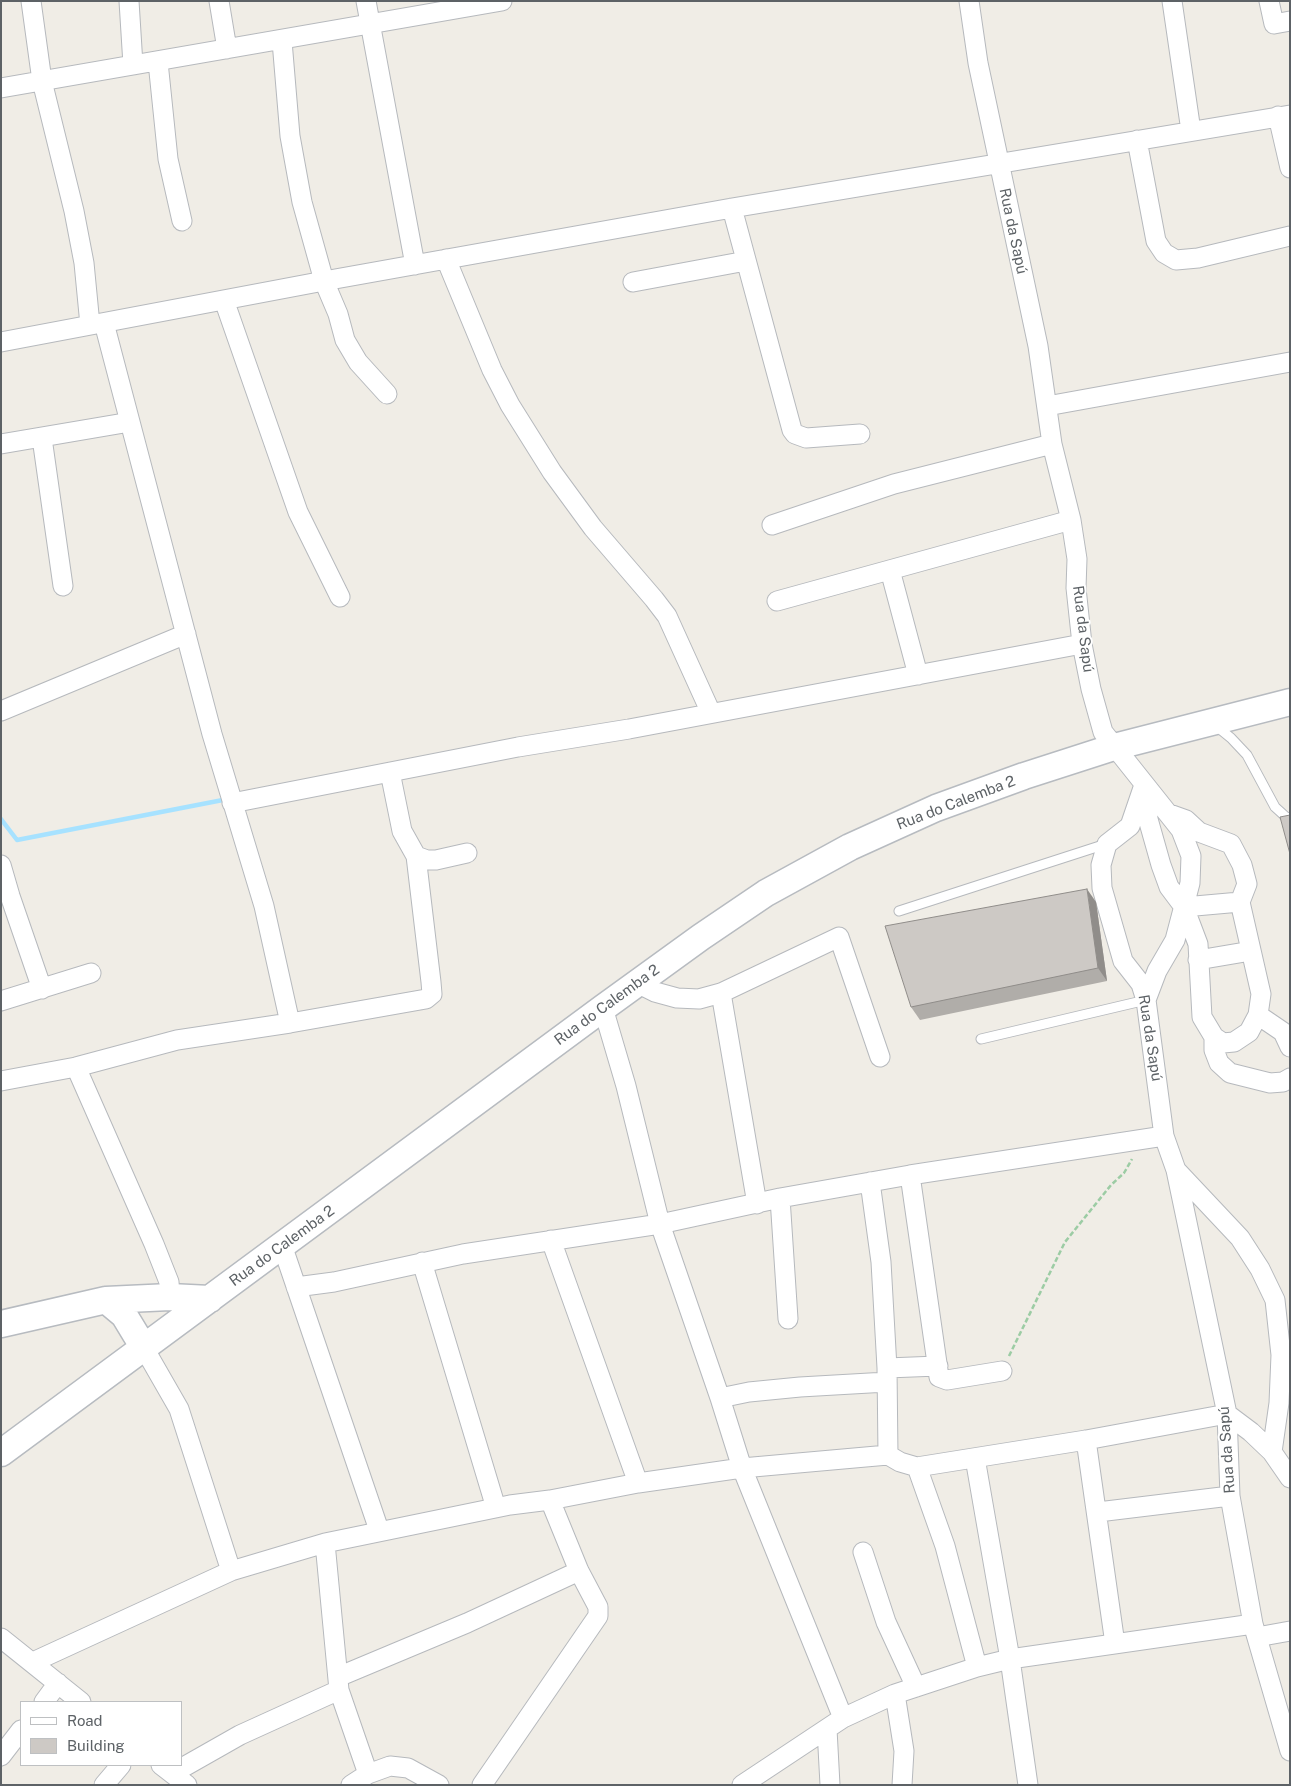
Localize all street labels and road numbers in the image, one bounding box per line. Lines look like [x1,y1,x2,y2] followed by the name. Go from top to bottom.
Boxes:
[995,186,1031,276] street label: Rua da Sapú
[1069,584,1097,674] street label: Rua da Sapú
[894,772,1018,834] street label: Rua do Calemba 2
[551,961,663,1049] street label: Rua do Calemba 2
[1134,993,1166,1083] street label: Rua da Sapú
[226,1202,338,1290] street label: Rua do Calemba 2
[1215,1406,1239,1494] street label: Rua da Sapú

